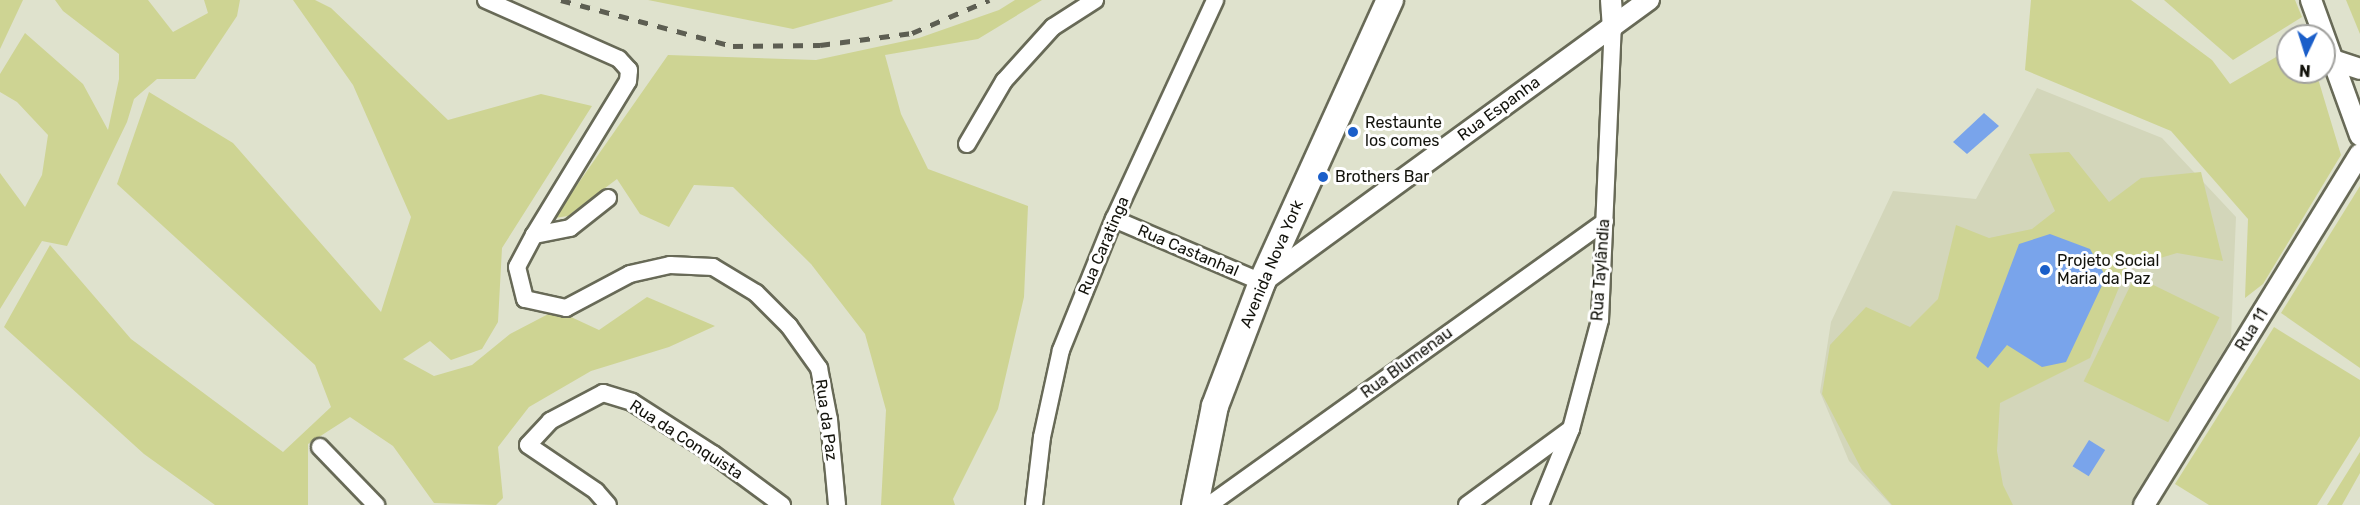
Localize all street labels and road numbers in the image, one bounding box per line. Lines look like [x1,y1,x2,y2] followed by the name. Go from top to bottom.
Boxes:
[1454,73,1544,145] street label: Rua Espanha
[1075,194,1133,298] street label: Rua Caratinga
[1236,197,1308,331] street label: Avenida Nova York
[1588,218,1614,322] street label: Rua Taylândia
[1135,221,1241,281] street label: Rua Castanhal
[2232,305,2272,355] street label: Rua 11
[1358,323,1456,403] street label: Rua Blumenau
[811,378,841,462] street label: Rua da Paz
[626,396,746,484] street label: Rua da Conquista

